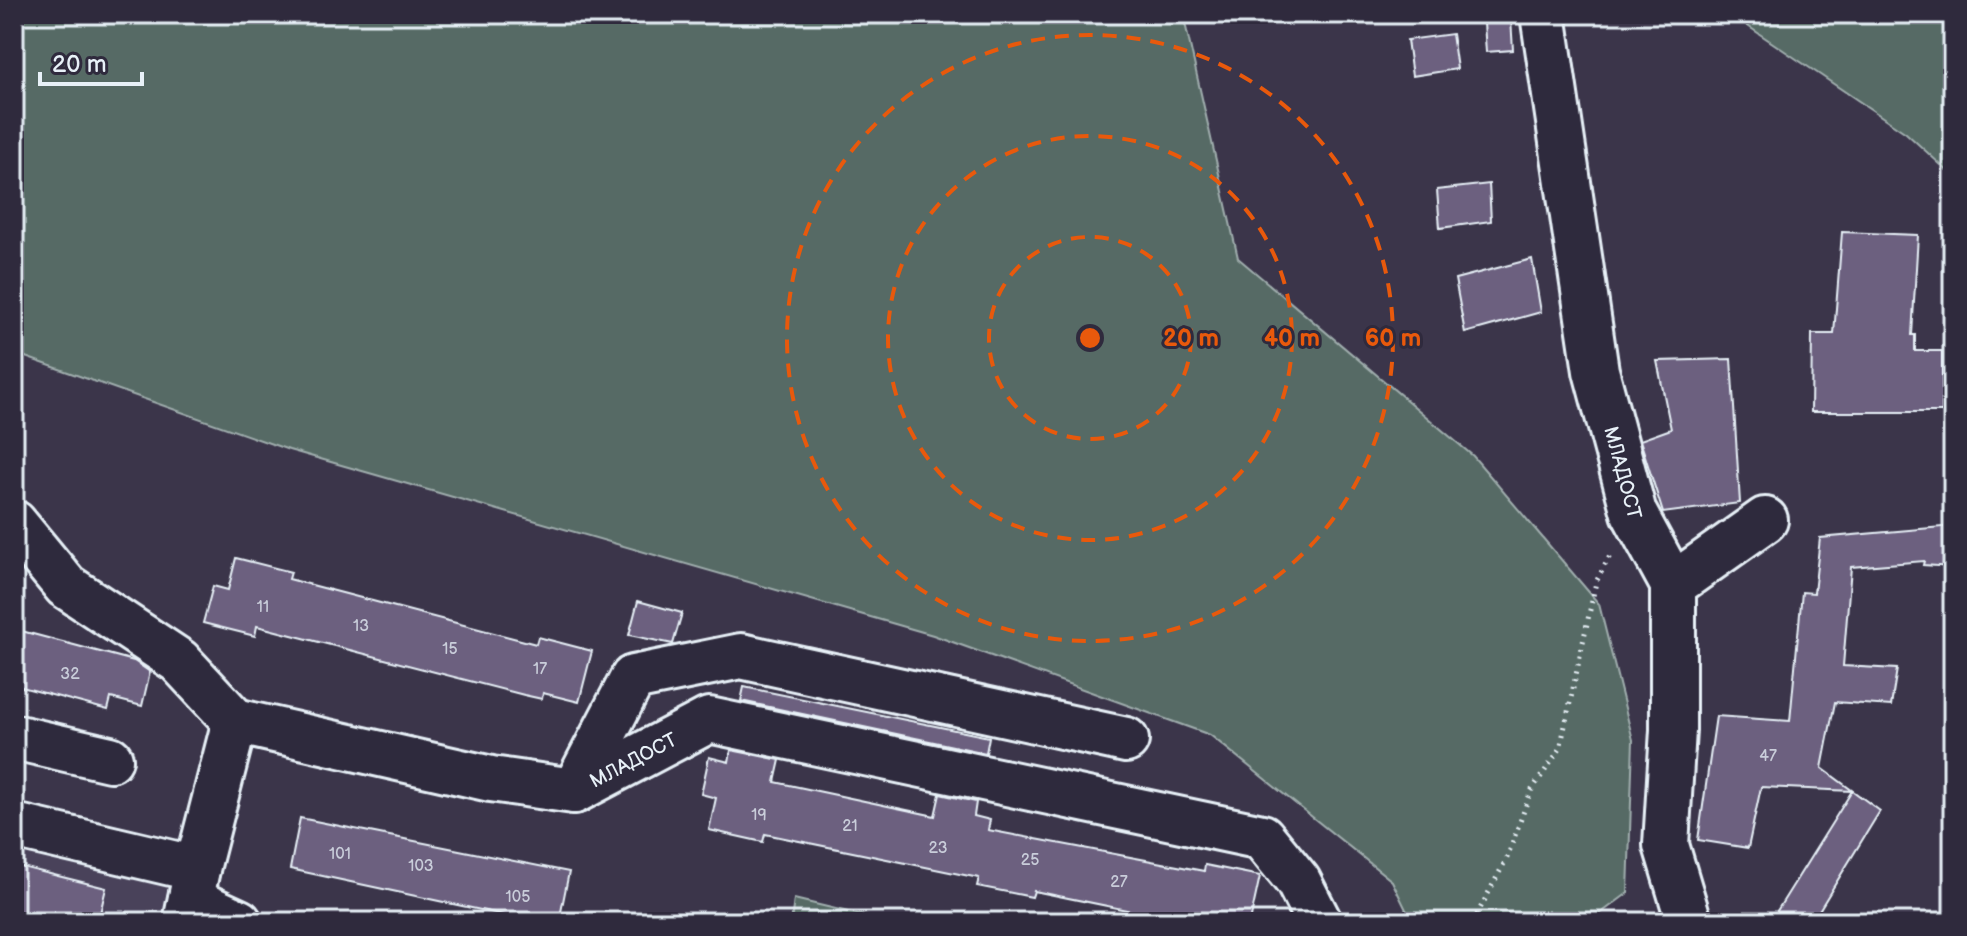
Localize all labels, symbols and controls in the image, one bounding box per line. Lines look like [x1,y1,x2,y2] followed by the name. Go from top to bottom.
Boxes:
[40,36,142,86] scale bar
[52,50,107,79] text: 20 m
[1076,324,1104,352] centre of rings
[1163,324,1219,353] text: 20 m
[1264,324,1320,353] text: 40 m
[1365,324,1421,353] text: 60 m
[1598,424,1646,522] street label: МЛАДОСТ
[257,598,269,617] house number: 11
[353,617,369,636] house number: 13
[442,640,458,659] house number: 15
[533,660,547,679] house number: 17
[60,665,80,684] house number: 32
[586,728,682,794] street label: МЛАДОСТ
[1759,747,1777,766] house number: 47
[751,806,767,825] house number: 19
[842,817,858,836] house number: 21
[929,839,948,858] house number: 23
[329,845,351,864] house number: 101
[1021,851,1039,870] house number: 25
[408,857,434,876] house number: 103
[1110,873,1128,892] house number: 27
[506,888,530,907] house number: 105

